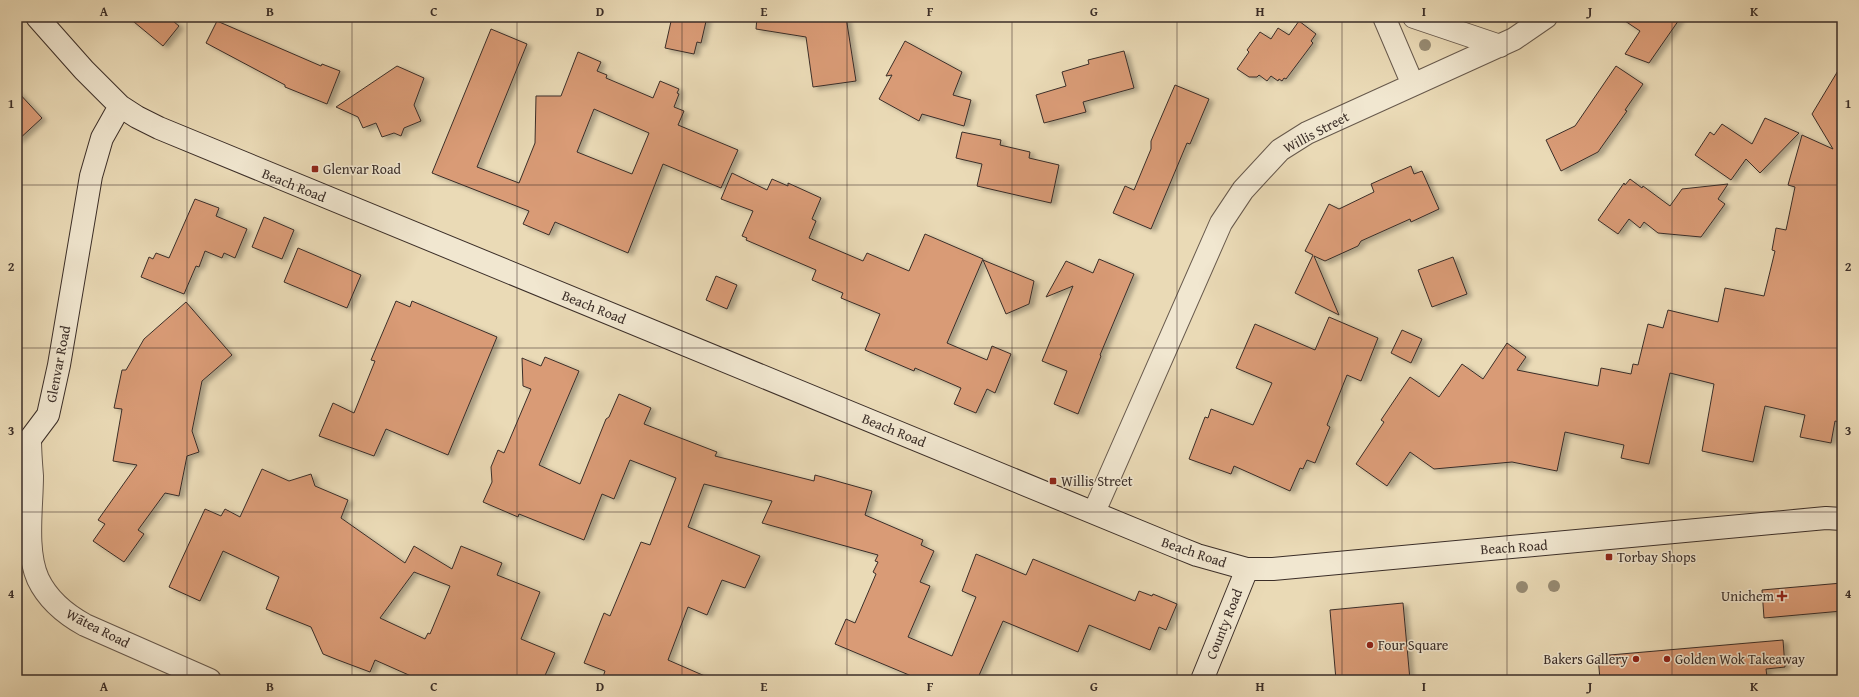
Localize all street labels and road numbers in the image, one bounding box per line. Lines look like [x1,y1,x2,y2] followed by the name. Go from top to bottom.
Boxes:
[1280,106,1352,158] street label: Willis Street
[259,163,329,207] street label: Beach Road
[559,285,629,329] street label: Beach Road
[41,323,75,404] street label: Glenvar Road
[859,408,929,452] street label: Beach Road
[1159,532,1230,573] street label: Beach Road
[1480,535,1549,559] street label: Beach Road
[1201,585,1247,662] street label: County Road
[63,603,134,653] street label: Wātea Road

